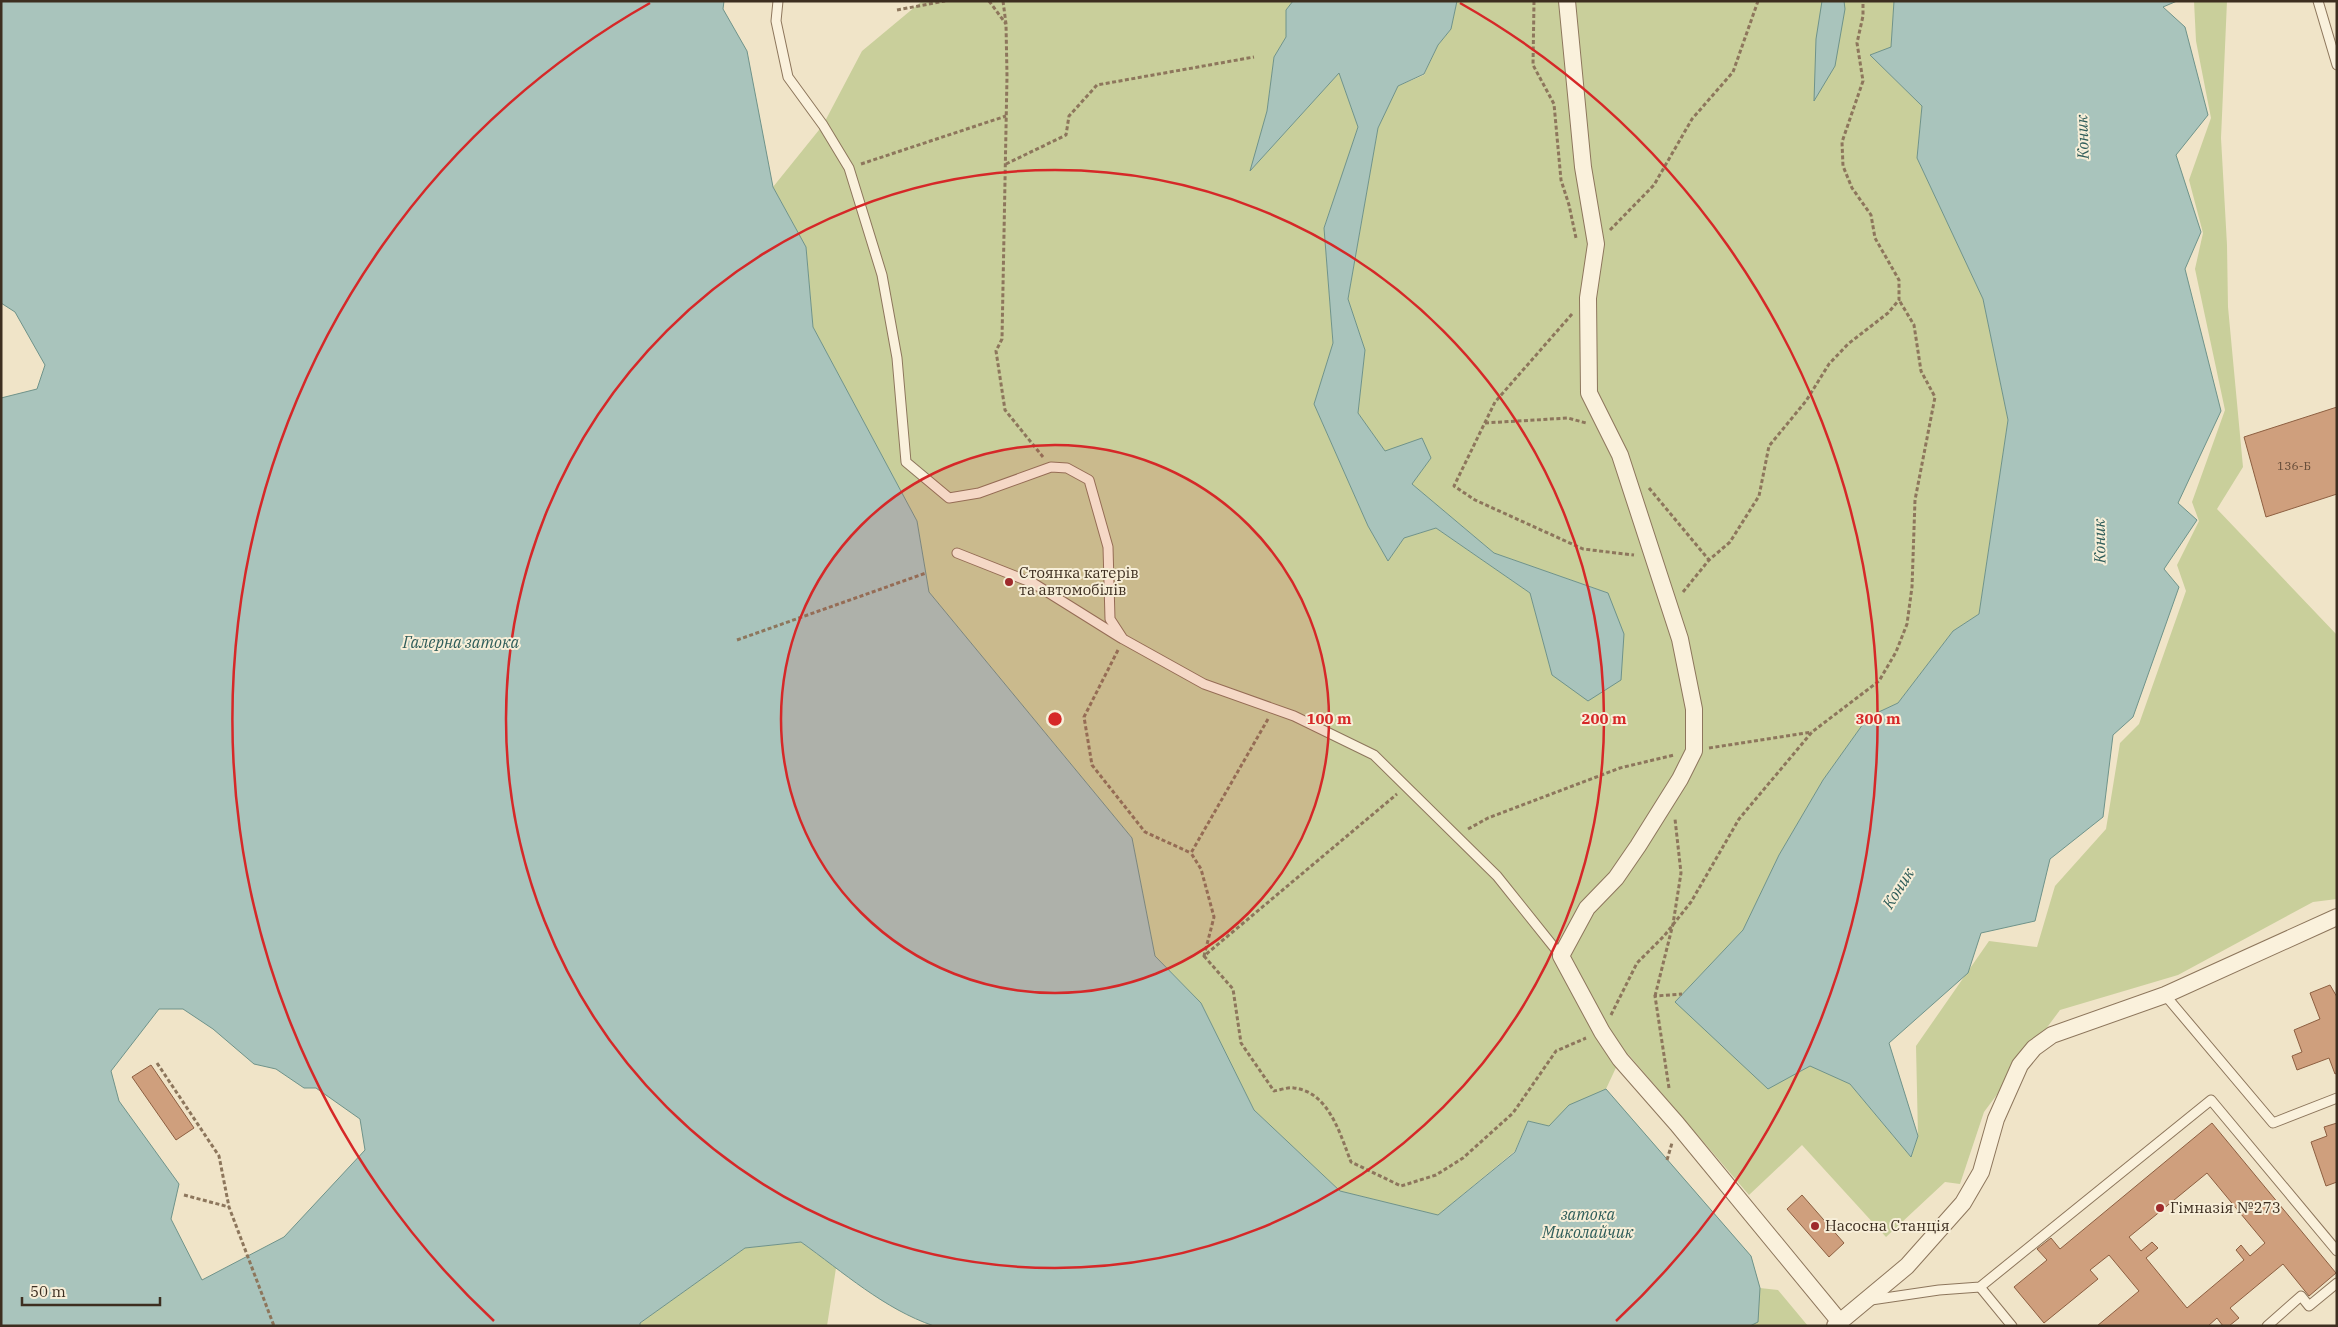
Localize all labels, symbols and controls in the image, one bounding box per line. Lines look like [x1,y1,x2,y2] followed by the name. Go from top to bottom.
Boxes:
[2071,114,2093,161] water label: Коник
[2277,458,2311,473] house number: 136-Б
[2089,518,2109,564] water label: Коник
[1019,563,1139,599] place label: Стоянка катерів та автомобілів
[1003,576,1015,588] marker: Стоянка катерів та автомобілів
[402,632,520,652] water label: Галерна затока
[1306,709,1352,728] text: 100 m
[1581,709,1627,728] text: 200 m
[1855,709,1901,728] text: 300 m
[1046,710,1064,728] centre of rings
[1877,864,1918,913] water label: Коник
[2170,1198,2281,1217] place label: Гімназія №273
[2154,1202,2166,1214] marker: Гімназія №273
[1541,1204,1634,1242] water label: затока Миколайчик
[1825,1216,1950,1235] place label: Насосна Станція
[1809,1220,1821,1232] marker: Насосна Станція
[22,1274,160,1306] scale bar
[30,1282,66,1301] text: 50 m

